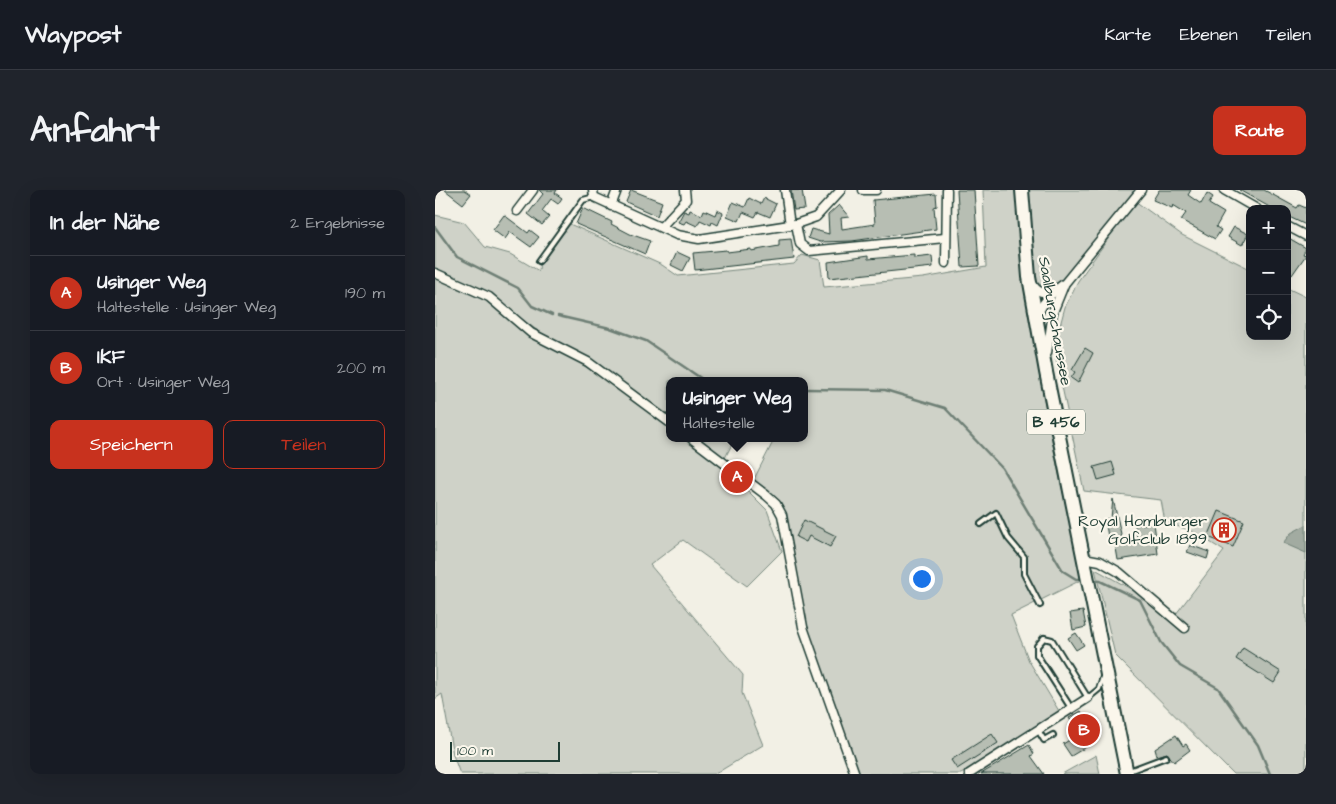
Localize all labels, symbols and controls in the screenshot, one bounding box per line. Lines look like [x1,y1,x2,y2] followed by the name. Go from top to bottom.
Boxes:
[25,18,122,52] text: Waypost
[1104,22,1152,47] text: Karte
[1180,22,1238,47] text: Ebenen
[1266,22,1311,47] text: Teilen
[30,106,159,155] text: Anfahrt
[1213,106,1306,155] button: Route
[1246,205,1291,340] map controls
[1246,205,1291,250] button: +
[50,208,160,237] text: In der Nähe
[290,212,385,234] text: 2 Ergebnisse
[1246,250,1291,295] button: −
[1032,255,1077,388] street label: Saalburgchaussee
[97,269,206,296] text: Usinger Weg
[61,282,71,304] text: A
[345,282,385,304] text: 190 m
[1246,295,1291,340] button: locate
[97,296,276,318] text: Haltestelle · Usinger Weg
[97,344,125,371] text: IKF
[60,357,72,379] text: B
[337,357,385,379] text: 200 m
[97,371,230,393] text: Ort · Usinger Weg
[666,377,808,442] popup
[683,385,791,412] text: Usinger Weg
[1027,410,1085,434] road number: B 456
[683,412,755,434] text: Haltestelle
[50,420,213,469] button: Speichern
[223,420,385,469] button: Teilen
[721,458,753,496] pin: A
[1078,510,1207,550] place label: Royal Homburger Golfclub 1899
[1211,517,1237,543] building icon: Royal Homburger Golfclub 1899
[909,566,935,592] your location
[1068,711,1100,749] pin: B
[450,739,560,762] scale bar
[457,741,493,761] text: 100 m

